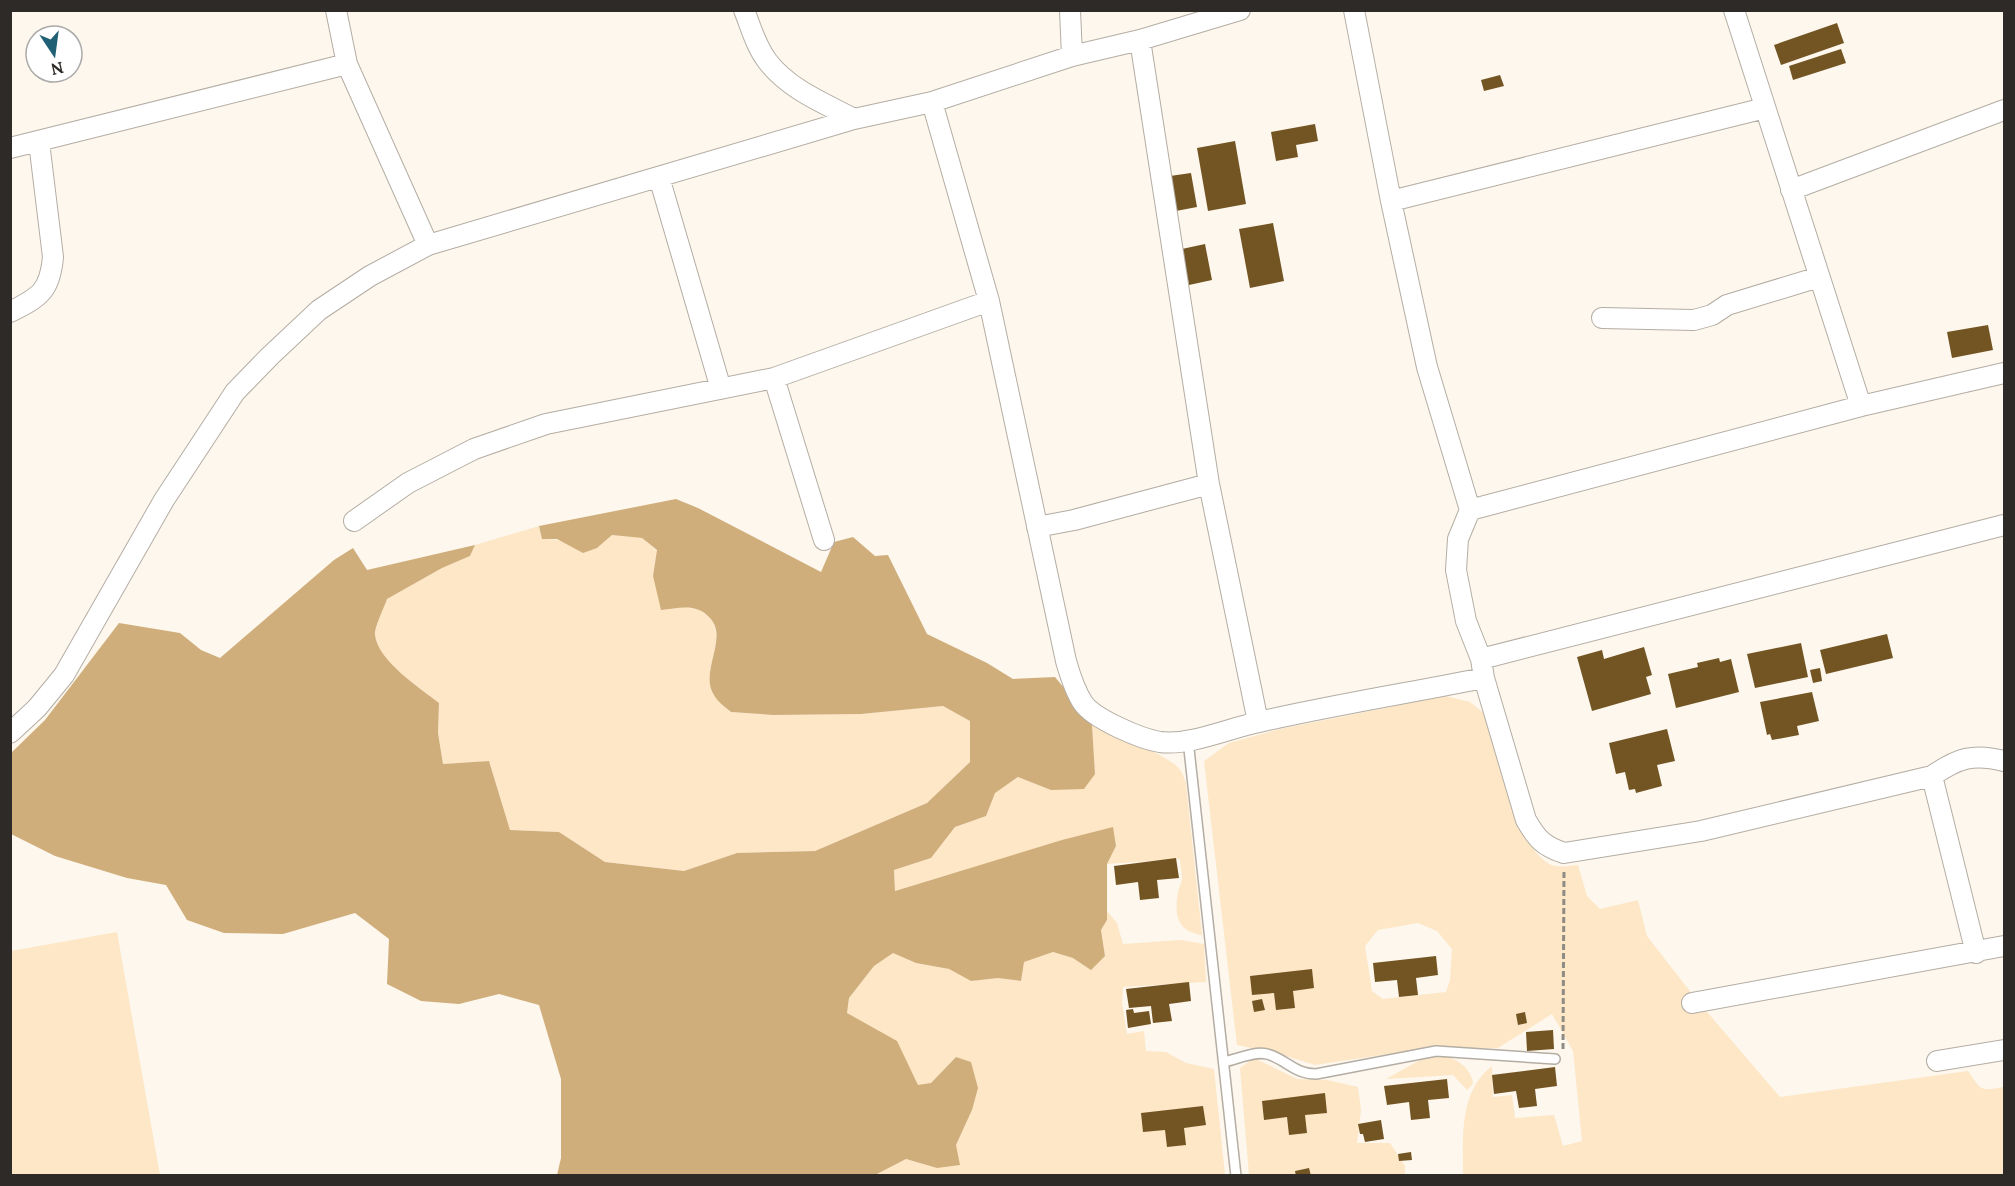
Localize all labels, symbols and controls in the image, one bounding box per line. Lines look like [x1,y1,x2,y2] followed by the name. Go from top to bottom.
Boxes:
[24,24,84,84] north arrow
[49,57,66,80] text: N

